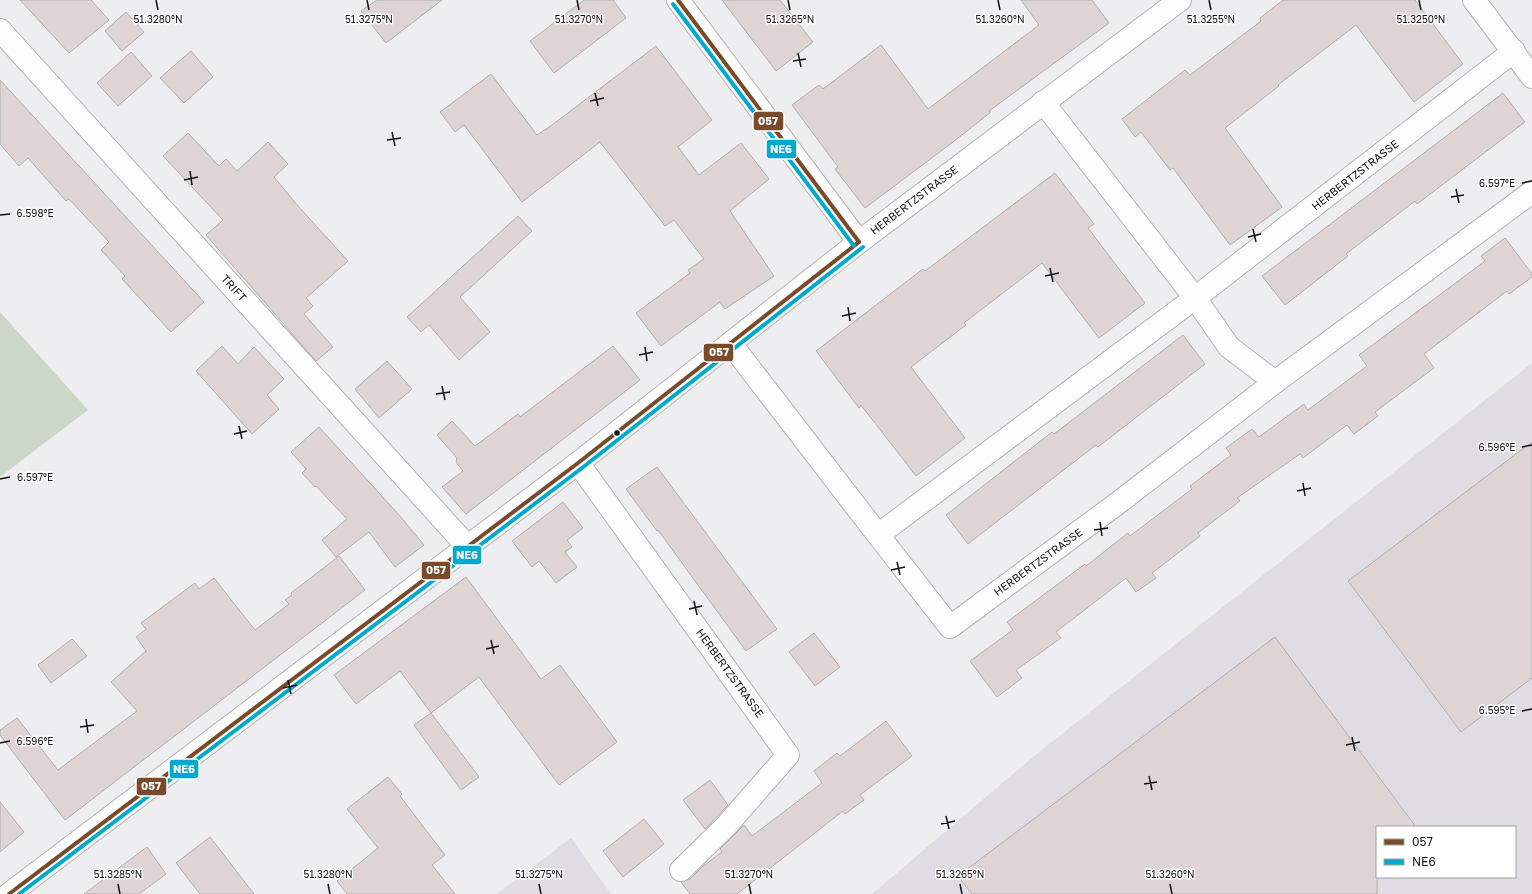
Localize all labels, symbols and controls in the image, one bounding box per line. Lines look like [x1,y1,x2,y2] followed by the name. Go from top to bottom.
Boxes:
[133,13,183,25] text: 51.3280°N
[345,13,393,25] text: 51.3275°N
[555,13,603,25] text: 51.3270°N
[766,13,814,25] text: 51.3265°N
[975,13,1025,25] text: 51.3260°N
[1187,13,1235,25] text: 51.3255°N
[1397,13,1445,25] text: 51.3250°N
[753,111,784,131] line badge: 057
[758,114,778,127] text: 057
[1309,137,1401,213] street label: HERBERTZSTRASSE
[766,139,797,159] line badge: NE6
[770,142,792,155] text: NE6
[867,162,960,237] street label: HERBERTZSTRASSE
[1479,177,1515,189] text: 6.597°E
[17,207,54,219] text: 6.598°E
[219,272,250,304] street label: TRIFT
[703,343,734,362] line badge: 057
[709,345,729,358] text: 057
[612,428,622,438] unlabelled marker
[1479,441,1515,453] text: 6.596°E
[17,471,53,483] text: 6.597°E
[991,525,1085,598] street label: HERBERTZSTRASSE
[452,545,482,565] line badge: NE6
[456,548,478,561] text: NE6
[421,561,451,580] line badge: 057
[426,563,446,576] text: 057
[694,626,767,720] street label: HERBERTZSTRASSE
[1479,704,1515,716] text: 6.595°E
[17,735,53,747] text: 6.596°E
[169,759,199,779] line badge: NE6
[173,762,195,775] text: NE6
[136,777,167,796] line badge: 057
[141,779,161,792] text: 057
[1376,826,1516,878] legend
[1412,834,1433,849] text: 057
[1412,854,1436,869] text: NE6
[94,868,142,880] text: 51.3285°N
[303,868,353,880] text: 51.3280°N
[515,868,563,880] text: 51.3275°N
[725,868,773,880] text: 51.3270°N
[936,868,984,880] text: 51.3265°N
[1145,868,1195,880] text: 51.3260°N

